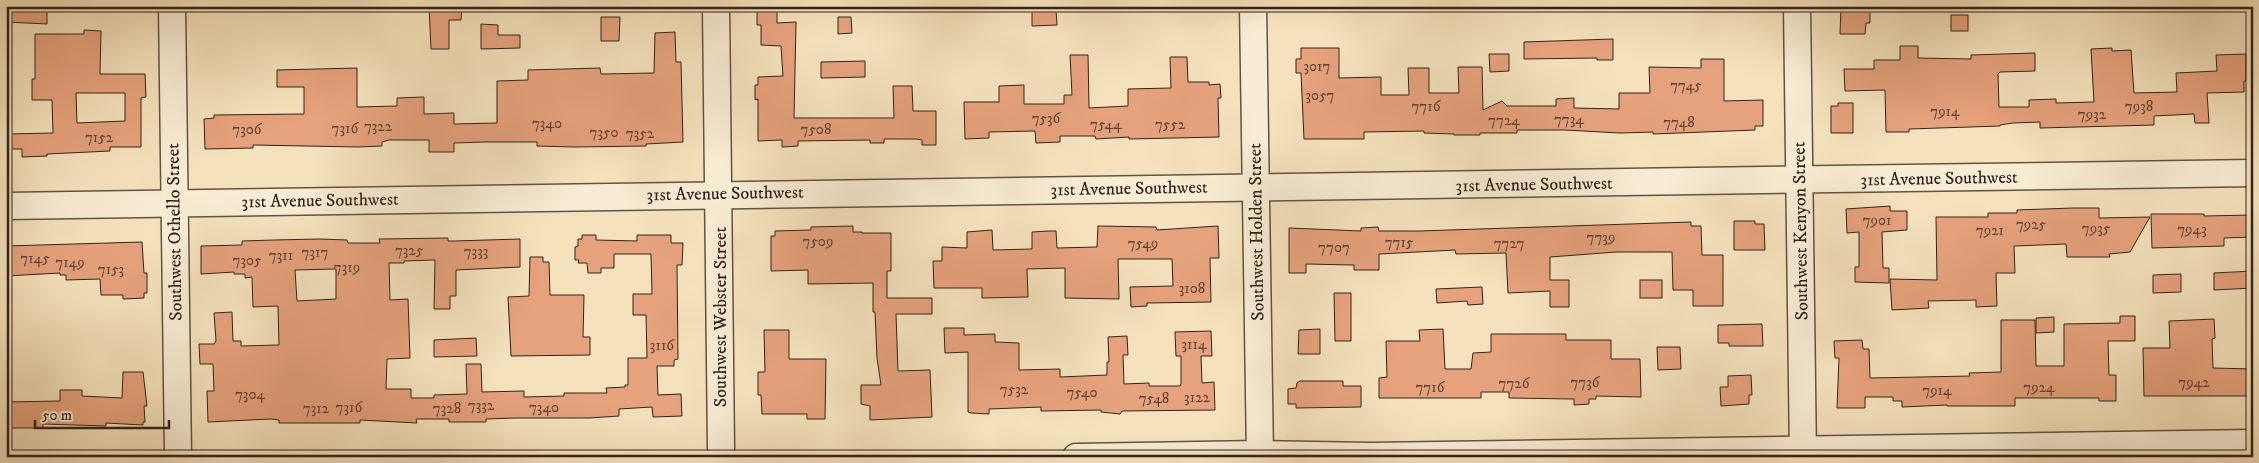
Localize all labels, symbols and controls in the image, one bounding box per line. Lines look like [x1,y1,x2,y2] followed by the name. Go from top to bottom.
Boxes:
[1303,57,1331,76] house number: 3017
[1670,76,1702,95] house number: 7745
[1305,86,1335,105] house number: 3057
[1411,97,1442,116] house number: 7716
[2125,97,2153,116] house number: 7938
[1930,102,1960,121] house number: 7914
[2078,105,2107,124] house number: 7932
[1032,109,1062,128] house number: 7536
[1554,110,1584,129] house number: 7734
[1488,111,1520,130] house number: 7724
[1663,113,1695,132] house number: 7748
[532,114,562,133] house number: 7340
[1090,115,1122,134] house number: 7544
[1155,115,1186,134] house number: 7552
[364,117,393,136] house number: 7322
[332,119,360,138] house number: 7316
[232,120,263,139] house number: 7306
[801,120,831,139] house number: 7508
[589,123,619,142] house number: 7350
[626,124,655,143] house number: 7352
[85,128,114,147] house number: 7152
[1788,141,1814,321] street label: Southwest Kenyon Street
[162,143,188,321] street label: Southwest Othello Street
[1244,143,1270,321] street label: Southwest Holden Street
[1860,167,2018,191] street label: 31st Avenue Southwest
[1455,173,1613,197] street label: 31st Avenue Southwest
[1050,177,1208,201] street label: 31st Avenue Southwest
[646,182,804,206] street label: 31st Avenue Southwest
[241,189,399,213] street label: 31st Avenue Southwest
[1863,211,1891,230] house number: 7901
[2016,215,2047,234] house number: 7925
[2082,219,2111,238] house number: 7935
[2177,220,2207,239] house number: 7943
[1976,221,2004,240] house number: 7921
[710,227,732,407] street label: Southwest Webster Street
[1587,228,1615,247] house number: 7739
[803,232,833,251] house number: 7509
[1385,233,1414,252] house number: 7715
[1128,234,1158,253] house number: 7549
[1494,234,1524,253] house number: 7727
[1318,238,1350,257] house number: 7707
[395,241,424,260] house number: 7325
[464,242,488,261] house number: 7333
[302,243,329,262] house number: 7317
[269,246,293,265] house number: 7311
[20,249,50,268] house number: 7145
[232,251,262,270] house number: 7305
[55,253,85,272] house number: 7149
[334,258,360,277] house number: 7319
[98,260,124,279] house number: 7153
[1179,279,1205,298] house number: 3108
[1181,335,1207,354] house number: 3114
[650,336,675,355] house number: 3116
[1570,373,1601,392] house number: 7736
[2178,373,2210,392] house number: 7942
[1499,374,1531,393] house number: 7726
[1415,378,1446,397] house number: 7716
[2023,378,2055,397] house number: 7924
[1000,380,1029,399] house number: 7532
[1922,381,1952,400] house number: 7914
[1066,383,1098,402] house number: 7540
[235,385,265,404] house number: 7304
[1184,388,1211,407] house number: 3122
[1139,389,1169,408] house number: 7548
[468,396,495,415] house number: 7332
[35,398,169,430] scale bar
[336,398,364,417] house number: 7316
[529,398,559,417] house number: 7340
[303,399,330,418] house number: 7312
[433,399,461,418] house number: 7328
[42,406,72,425] text: 50 m

